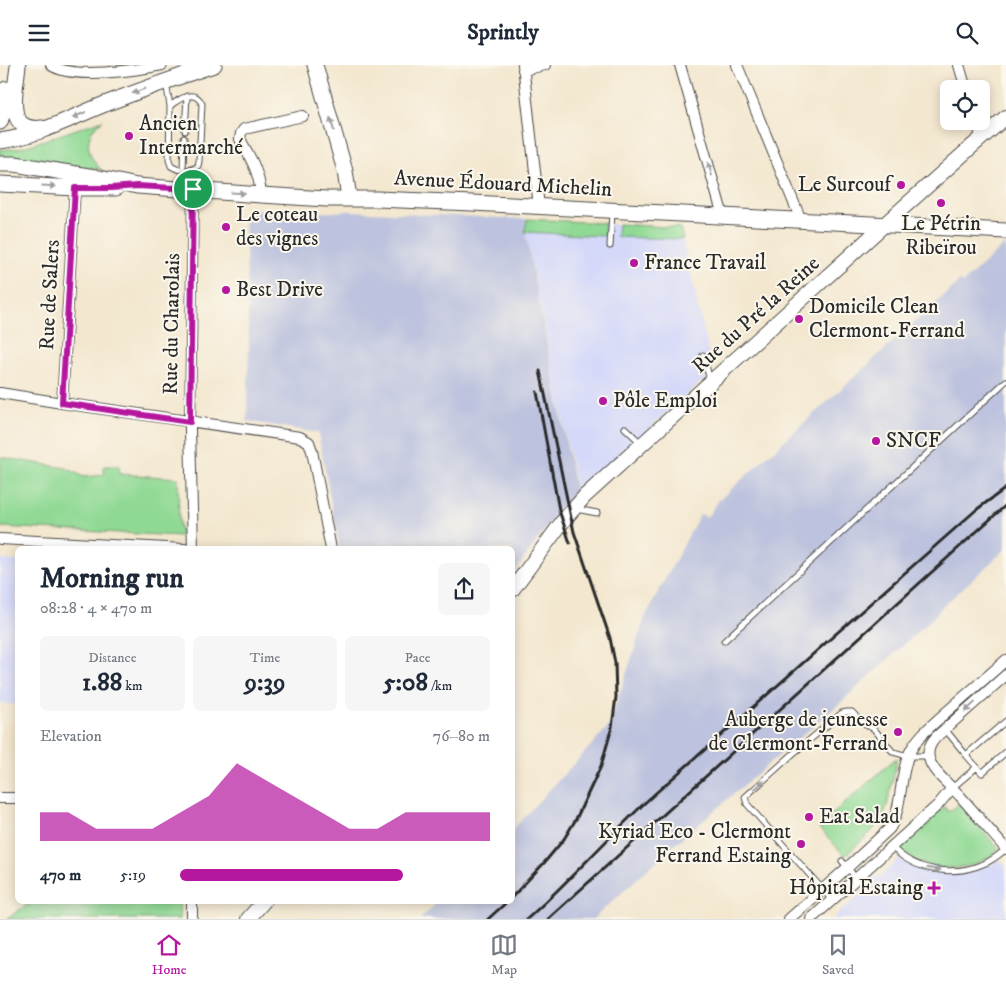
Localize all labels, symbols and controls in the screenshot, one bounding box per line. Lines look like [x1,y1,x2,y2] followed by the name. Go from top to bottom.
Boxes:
[25,19,53,47] icon: menu
[467,19,539,46] text: Sprintly
[953,19,981,47] icon: search
[940,80,990,130] map controls
[940,80,990,130] button: locate
[131,88,146,95] one-way arrow
[139,111,243,161] place label: Ancien Intermarché
[72,112,86,120] one-way arrow
[328,117,336,132] one-way arrow
[123,130,135,142] marker: Ancien Intermarché
[706,161,714,176] one-way arrow
[393,164,613,203] street label: Avenue Édouard Michelin
[172,168,214,210] pin
[798,172,894,198] place label: Le Surcouf
[179,175,207,203] icon: arrive
[895,179,907,191] marker: Le Surcouf
[41,183,57,191] one-way arrow
[230,189,246,197] one-way arrow
[935,197,947,209] marker: Le Pétrin Ribeïrou
[236,202,318,252] place label: Le coteau des vignes
[901,211,981,261] place label: Le Pétrin Ribeïrou
[220,221,232,233] marker: Le coteau des vignes
[34,239,66,351] street label: Rue de Salers
[644,250,767,276] place label: France Travail
[687,251,825,379] street label: Rue du Pré la Reine
[158,253,186,395] street label: Rue du Charolais
[628,257,640,269] marker: France Travail
[236,277,323,303] place label: Best Drive
[220,284,232,296] marker: Best Drive
[809,294,965,344] place label: Domicile Clean Clermont-Ferrand
[793,313,805,325] marker: Domicile Clean Clermont-Ferrand
[613,388,717,414] place label: Pôle Emploi
[597,395,609,407] marker: Pôle Emploi
[886,428,941,454] place label: SNCF
[870,435,882,447] marker: SNCF
[40,561,184,596] text: Morning run
[438,563,490,615] button: share
[40,598,152,618] text: 08:28 · 4 × 470 m
[88,649,136,667] text: Distance
[250,649,280,667] text: Time
[405,649,431,667] text: Pace
[82,667,122,698] text: 1.88
[245,667,285,698] text: 9:39
[383,667,428,698] text: 5:08
[122,677,143,695] text: km
[428,677,452,695] text: /km
[964,701,976,713] one-way arrow
[709,707,889,757] place label: Auberge de jeunesse de Clermont-Ferrand
[40,726,102,746] text: Elevation
[433,726,490,746] text: 76–80 m
[892,726,904,738] marker: Auberge de jeunesse de Clermont-Ferrand
[753,779,765,791] one-way arrow
[819,804,900,830] place label: Eat Salad
[803,811,815,823] marker: Eat Salad
[598,819,792,869] place label: Kyriad Eco - Clermont Ferrand Estaing
[795,838,807,850] marker: Kyriad Eco - Clermont Ferrand Estaing
[40,865,81,885] text: 470 m
[120,865,146,885] text: 5:19
[926,865,942,873] one-way arrow
[789,875,924,901] place label: Hôpital Estaing
[927,881,941,895] marker: Hôpital Estaing
[152,931,186,979] tab: Home
[490,931,518,979] tab: Map
[822,931,854,979] tab: Saved

